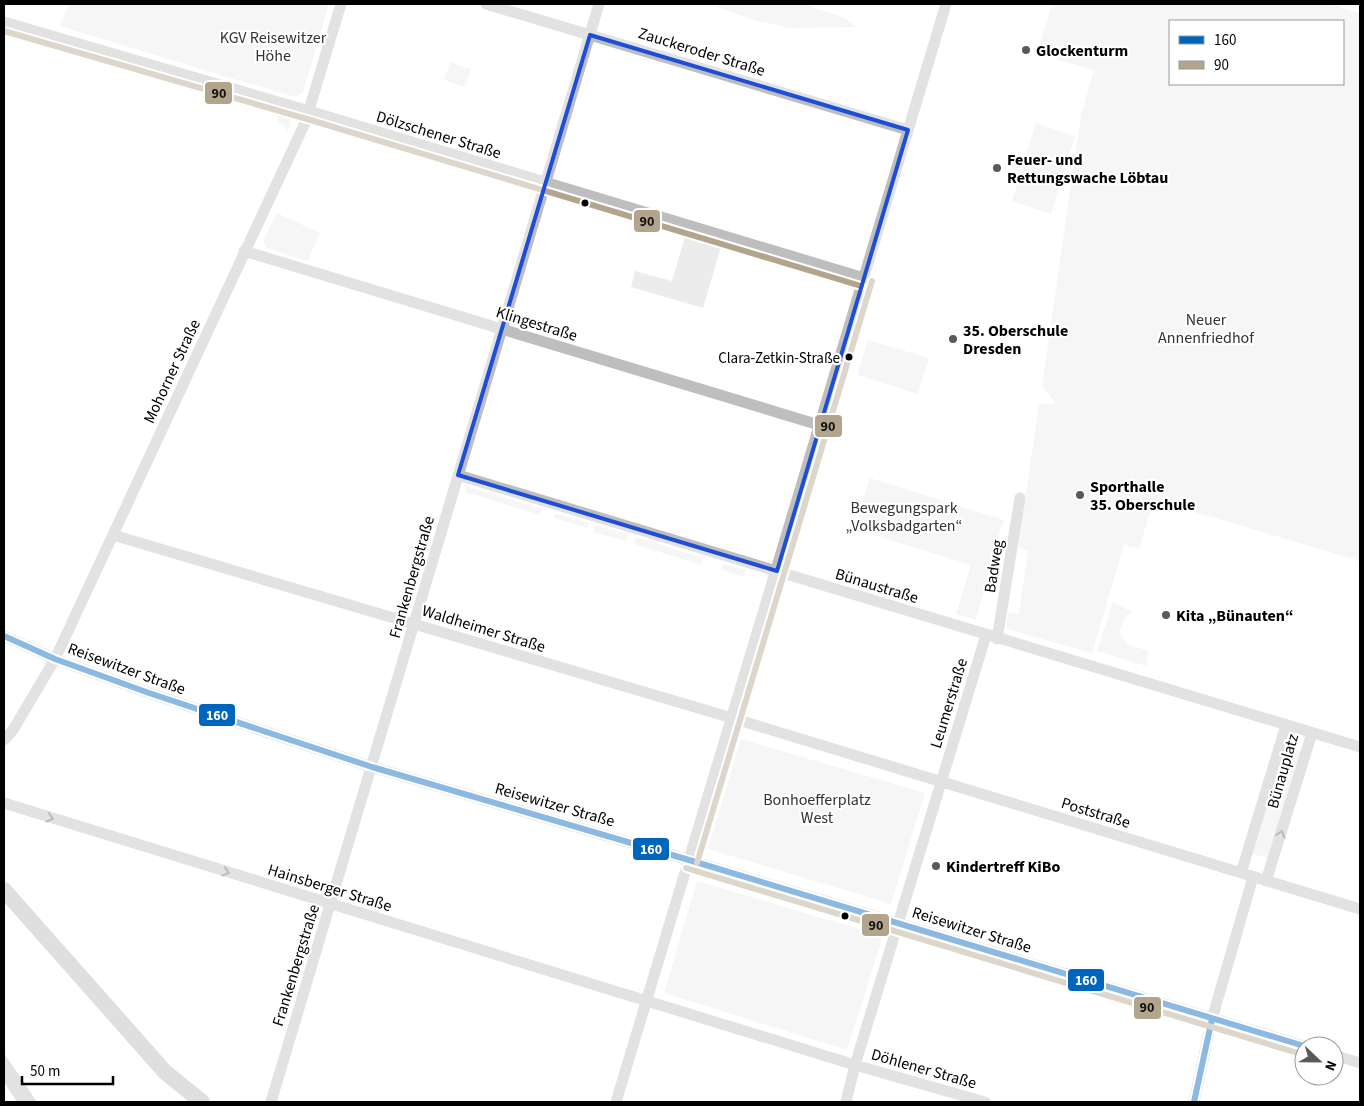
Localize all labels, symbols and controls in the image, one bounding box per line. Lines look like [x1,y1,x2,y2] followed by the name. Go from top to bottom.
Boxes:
[1169,20,1344,85] legend
[636,22,768,82] street label: Zauckeroder Straße
[220,27,327,67] park label: KGV Reisewitzer Höhe
[1214,30,1236,51] text: 160
[1036,40,1128,62] place label: Glockenturm
[1020,44,1032,56] marker: Glockenturm
[1214,55,1229,76] text: 90
[204,81,233,105] line badge: 90
[212,84,226,104] text: 90
[374,106,504,164] street label: Dölzschener Straße
[1007,149,1168,189] place label: Feuer- und Rettungswache Löbtau
[991,162,1003,174] marker: Feuer- und Rettungswache Löbtau
[580,198,590,208] unlabelled marker
[633,209,661,233] line badge: 90
[640,212,654,232] text: 90
[493,301,580,347] street label: Klingestraße
[1158,309,1255,349] park label: Neuer Annenfriedhof
[138,316,206,427] street label: Mohorner Straße
[963,320,1068,360] place label: 35. Oberschule Dresden
[947,333,959,345] marker: 35. Oberschule Dresden
[718,348,840,369] place label: Clara-Zetkin-Straße
[844,352,854,362] marker: Clara-Zetkin-Straße
[814,414,843,438] line badge: 90
[821,417,835,437] text: 90
[1090,476,1195,516] place label: Sporthalle 35. Oberschule
[1074,489,1086,501] marker: Sporthalle 35. Oberschule
[846,497,962,537] park label: Bewegungspark „Volksbadgarten“
[384,513,440,641] street label: Frankenbergstraße
[979,538,1009,594] street label: Badweg
[832,563,921,609] street label: Bünaustraße
[419,600,548,658] street label: Waldheimer Straße
[1176,605,1294,627] place label: Kita „Bünauten“
[1160,609,1172,621] marker: Kita „Bünauten“
[65,637,189,700] street label: Reisewitzer Straße
[925,656,973,751] street label: Leumerstraße
[198,703,236,727] line badge: 160
[206,706,228,726] text: 160
[1262,731,1304,811] street label: Bünauplatz
[492,777,617,833] street label: Reisewitzer Straße
[763,789,871,829] park label: Bonhoefferplatz West
[1058,792,1133,834] street label: Poststraße
[46,812,54,822] one-way arrow
[1275,831,1285,839] one-way arrow
[632,837,670,861] line badge: 160
[640,840,662,860] text: 160
[946,856,1060,878] place label: Kindertreff KiBo
[265,859,394,917] street label: Hainsberger Straße
[930,860,942,872] marker: Kindertreff KiBo
[221,866,229,876] one-way arrow
[909,901,1034,959] street label: Reisewitzer Straße
[267,902,325,1029] street label: Frankenbergstraße
[840,911,850,921] unlabelled marker
[861,913,890,937] line badge: 90
[869,916,883,936] text: 90
[1067,968,1105,992] line badge: 160
[1075,971,1097,991] text: 160
[1133,996,1162,1020] line badge: 90
[1140,998,1154,1018] text: 90
[1294,1036,1344,1086] north arrow
[868,1043,979,1095] street label: Döhlener Straße
[22,1054,114,1086] scale bar
[1319,1057,1341,1074] text: N
[30,1061,60,1082] text: 50 m

